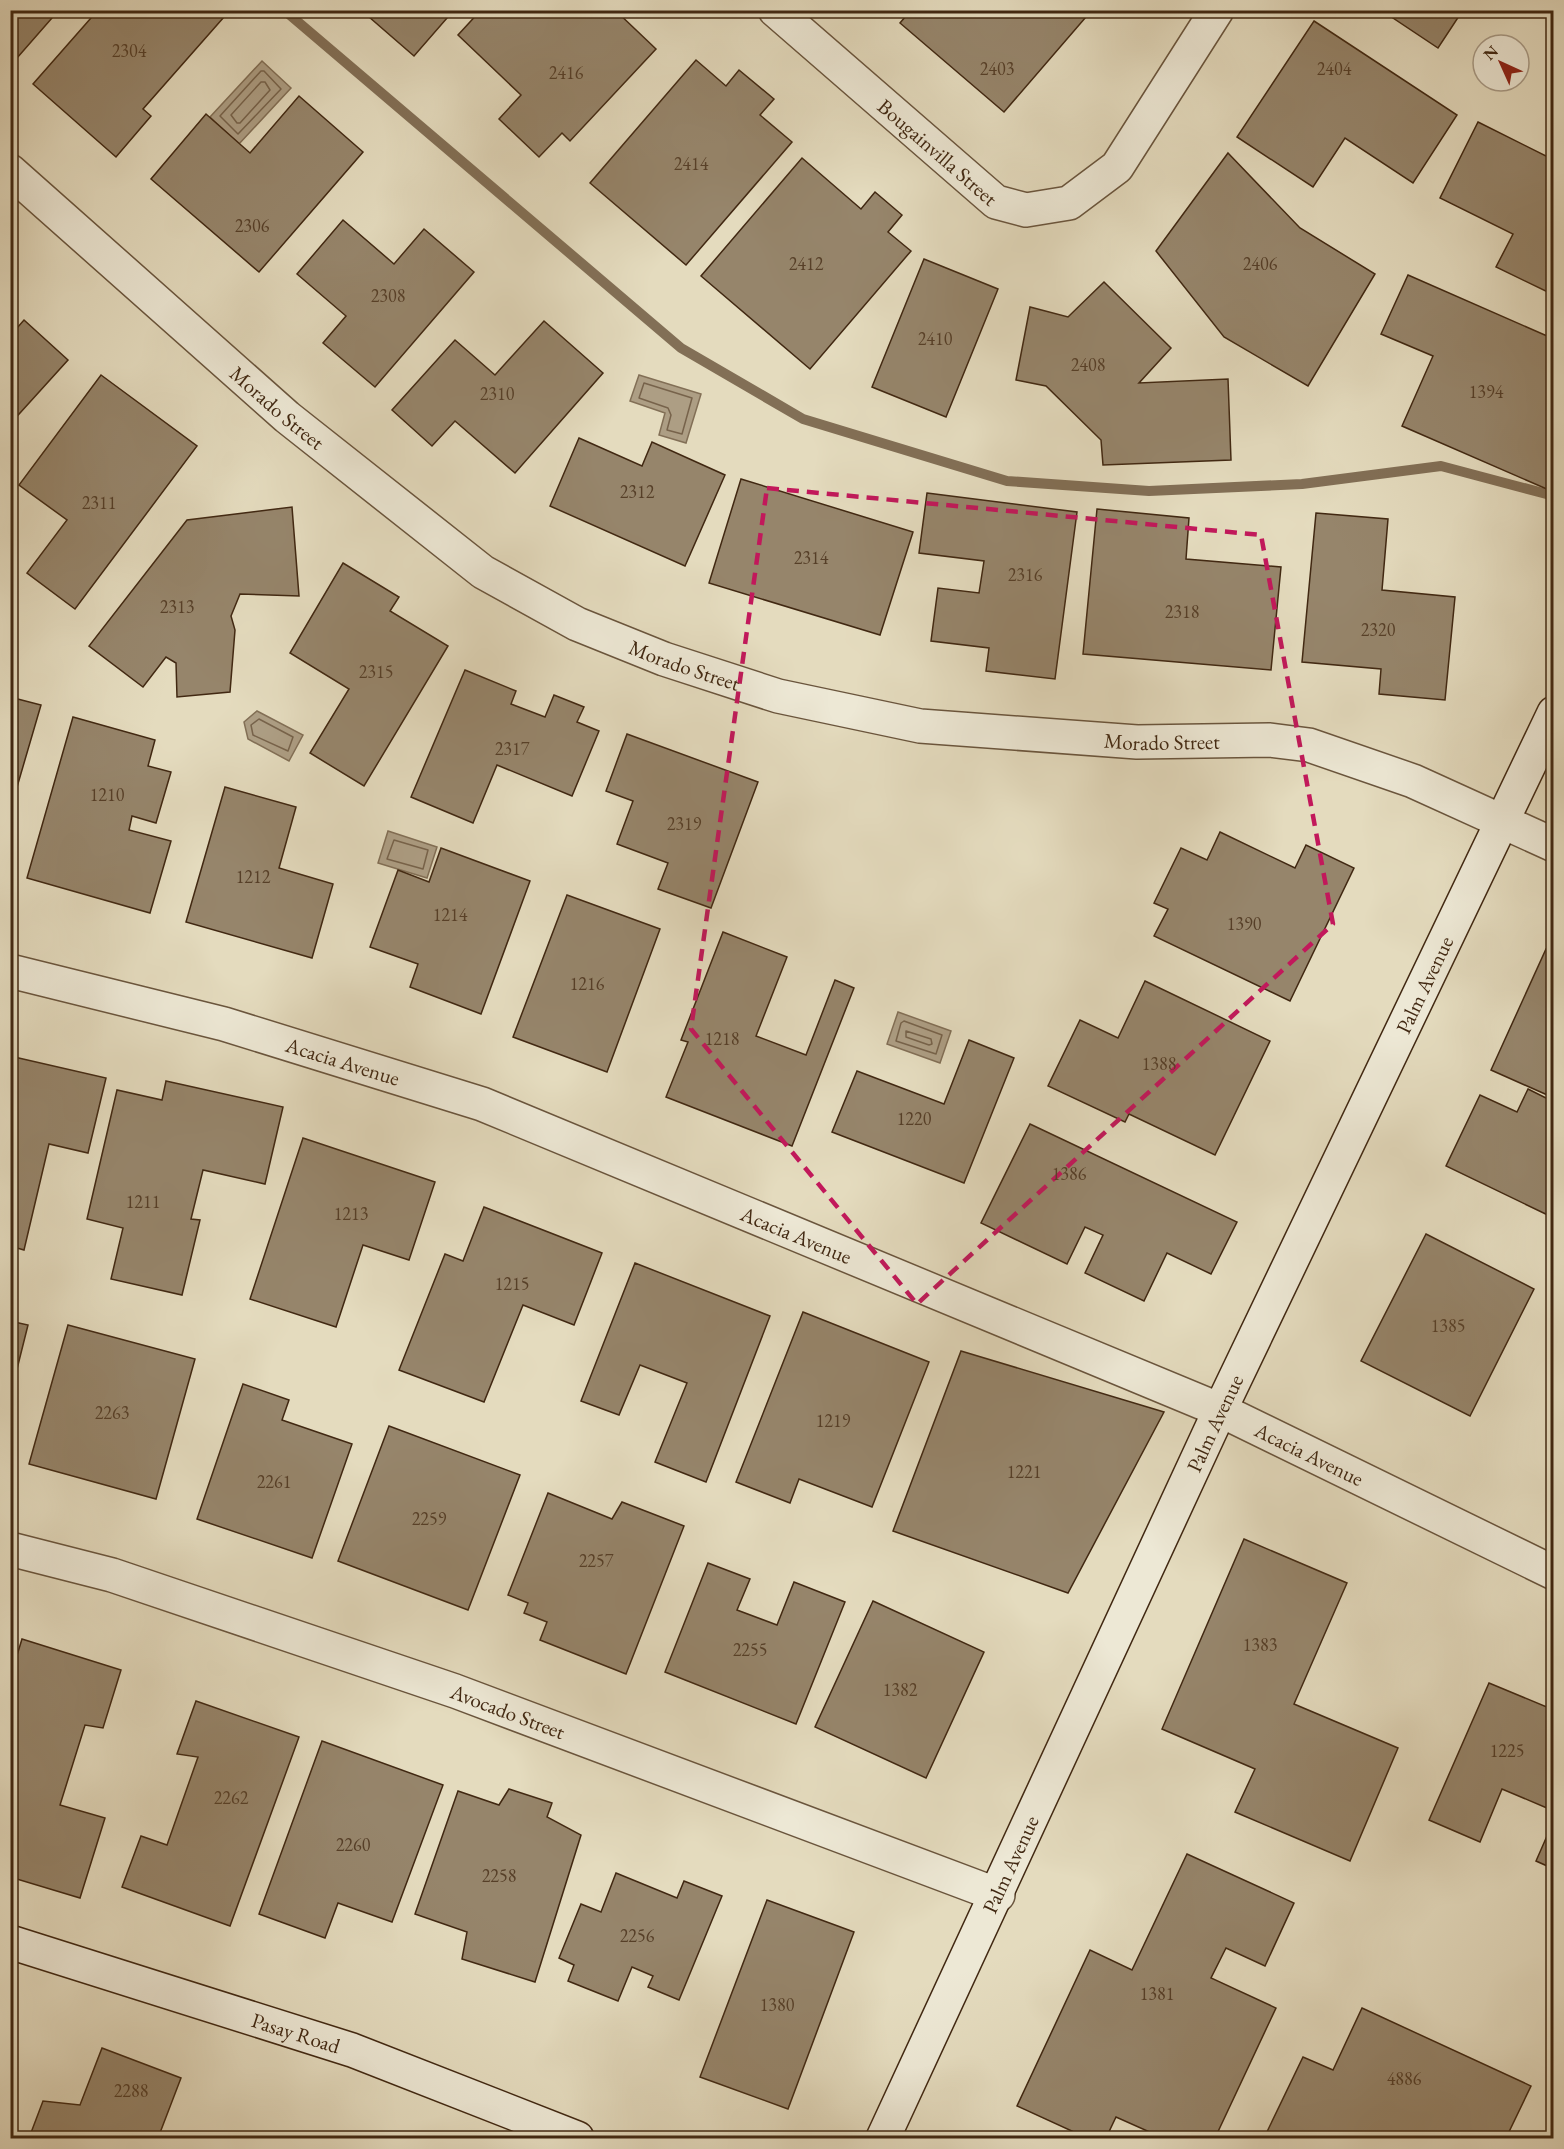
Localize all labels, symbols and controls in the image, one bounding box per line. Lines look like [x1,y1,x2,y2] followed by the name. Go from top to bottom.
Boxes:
[1471,33,1531,93] north arrow
[112,39,147,62] house number: 2304
[1479,41,1503,65] text: N
[980,57,1014,80] house number: 2403
[1317,57,1352,80] house number: 2404
[549,61,584,84] house number: 2416
[872,92,1004,211] street label: Bougainvilla Street
[674,152,709,175] house number: 2414
[235,214,270,237] house number: 2306
[789,252,824,275] house number: 2412
[1243,252,1278,275] house number: 2406
[371,284,405,307] house number: 2308
[918,327,953,350] house number: 2410
[1071,353,1105,376] house number: 2408
[225,360,331,455] street label: Morado Street
[1469,380,1504,403] house number: 1394
[480,382,515,405] house number: 2310
[620,480,655,503] house number: 2312
[82,491,116,514] house number: 2311
[794,546,829,569] house number: 2314
[1008,563,1043,586] house number: 2316
[160,595,194,618] house number: 2313
[1165,600,1199,623] house number: 2318
[1361,618,1396,641] house number: 2320
[625,633,744,696] street label: Morado Street
[359,660,393,683] house number: 2315
[1103,726,1220,756] street label: Morado Street
[495,737,530,760] house number: 2317
[90,783,125,806] house number: 1210
[667,812,702,835] house number: 2319
[236,865,271,888] house number: 1212
[433,903,468,926] house number: 1214
[1227,912,1262,935] house number: 1390
[1389,931,1459,1038] street label: Palm Avenue
[570,972,605,995] house number: 1216
[705,1027,739,1050] house number: 1218
[282,1030,403,1091] street label: Acacia Avenue
[1142,1052,1176,1075] house number: 1388
[897,1107,932,1130] house number: 1220
[1052,1162,1087,1185] house number: 1386
[126,1190,160,1213] house number: 1211
[736,1199,856,1269] street label: Acacia Avenue
[334,1202,368,1225] house number: 1213
[495,1272,529,1295] house number: 1215
[1431,1314,1465,1337] house number: 1385
[1180,1370,1249,1476] street label: Palm Avenue
[95,1401,129,1424] house number: 2263
[816,1409,851,1432] house number: 1219
[1250,1415,1368,1492] street label: Acacia Avenue
[1007,1460,1041,1483] house number: 1221
[257,1470,291,1493] house number: 2261
[412,1507,447,1530] house number: 2259
[579,1549,614,1572] house number: 2257
[1243,1633,1277,1656] house number: 1383
[733,1638,767,1661] house number: 2255
[446,1677,569,1745] street label: Avocado Street
[883,1678,918,1701] house number: 1382
[1490,1739,1524,1762] house number: 1225
[214,1786,249,1809] house number: 2262
[976,1811,1044,1917] street label: Palm Avenue
[336,1833,371,1856] house number: 2260
[482,1864,516,1887] house number: 2258
[620,1924,655,1947] house number: 2256
[1140,1982,1174,2005] house number: 1381
[760,1993,795,2016] house number: 1380
[248,2006,344,2059] street label: Pasay Road
[1387,2067,1422,2090] house number: 4886
[114,2079,148,2102] house number: 2288

